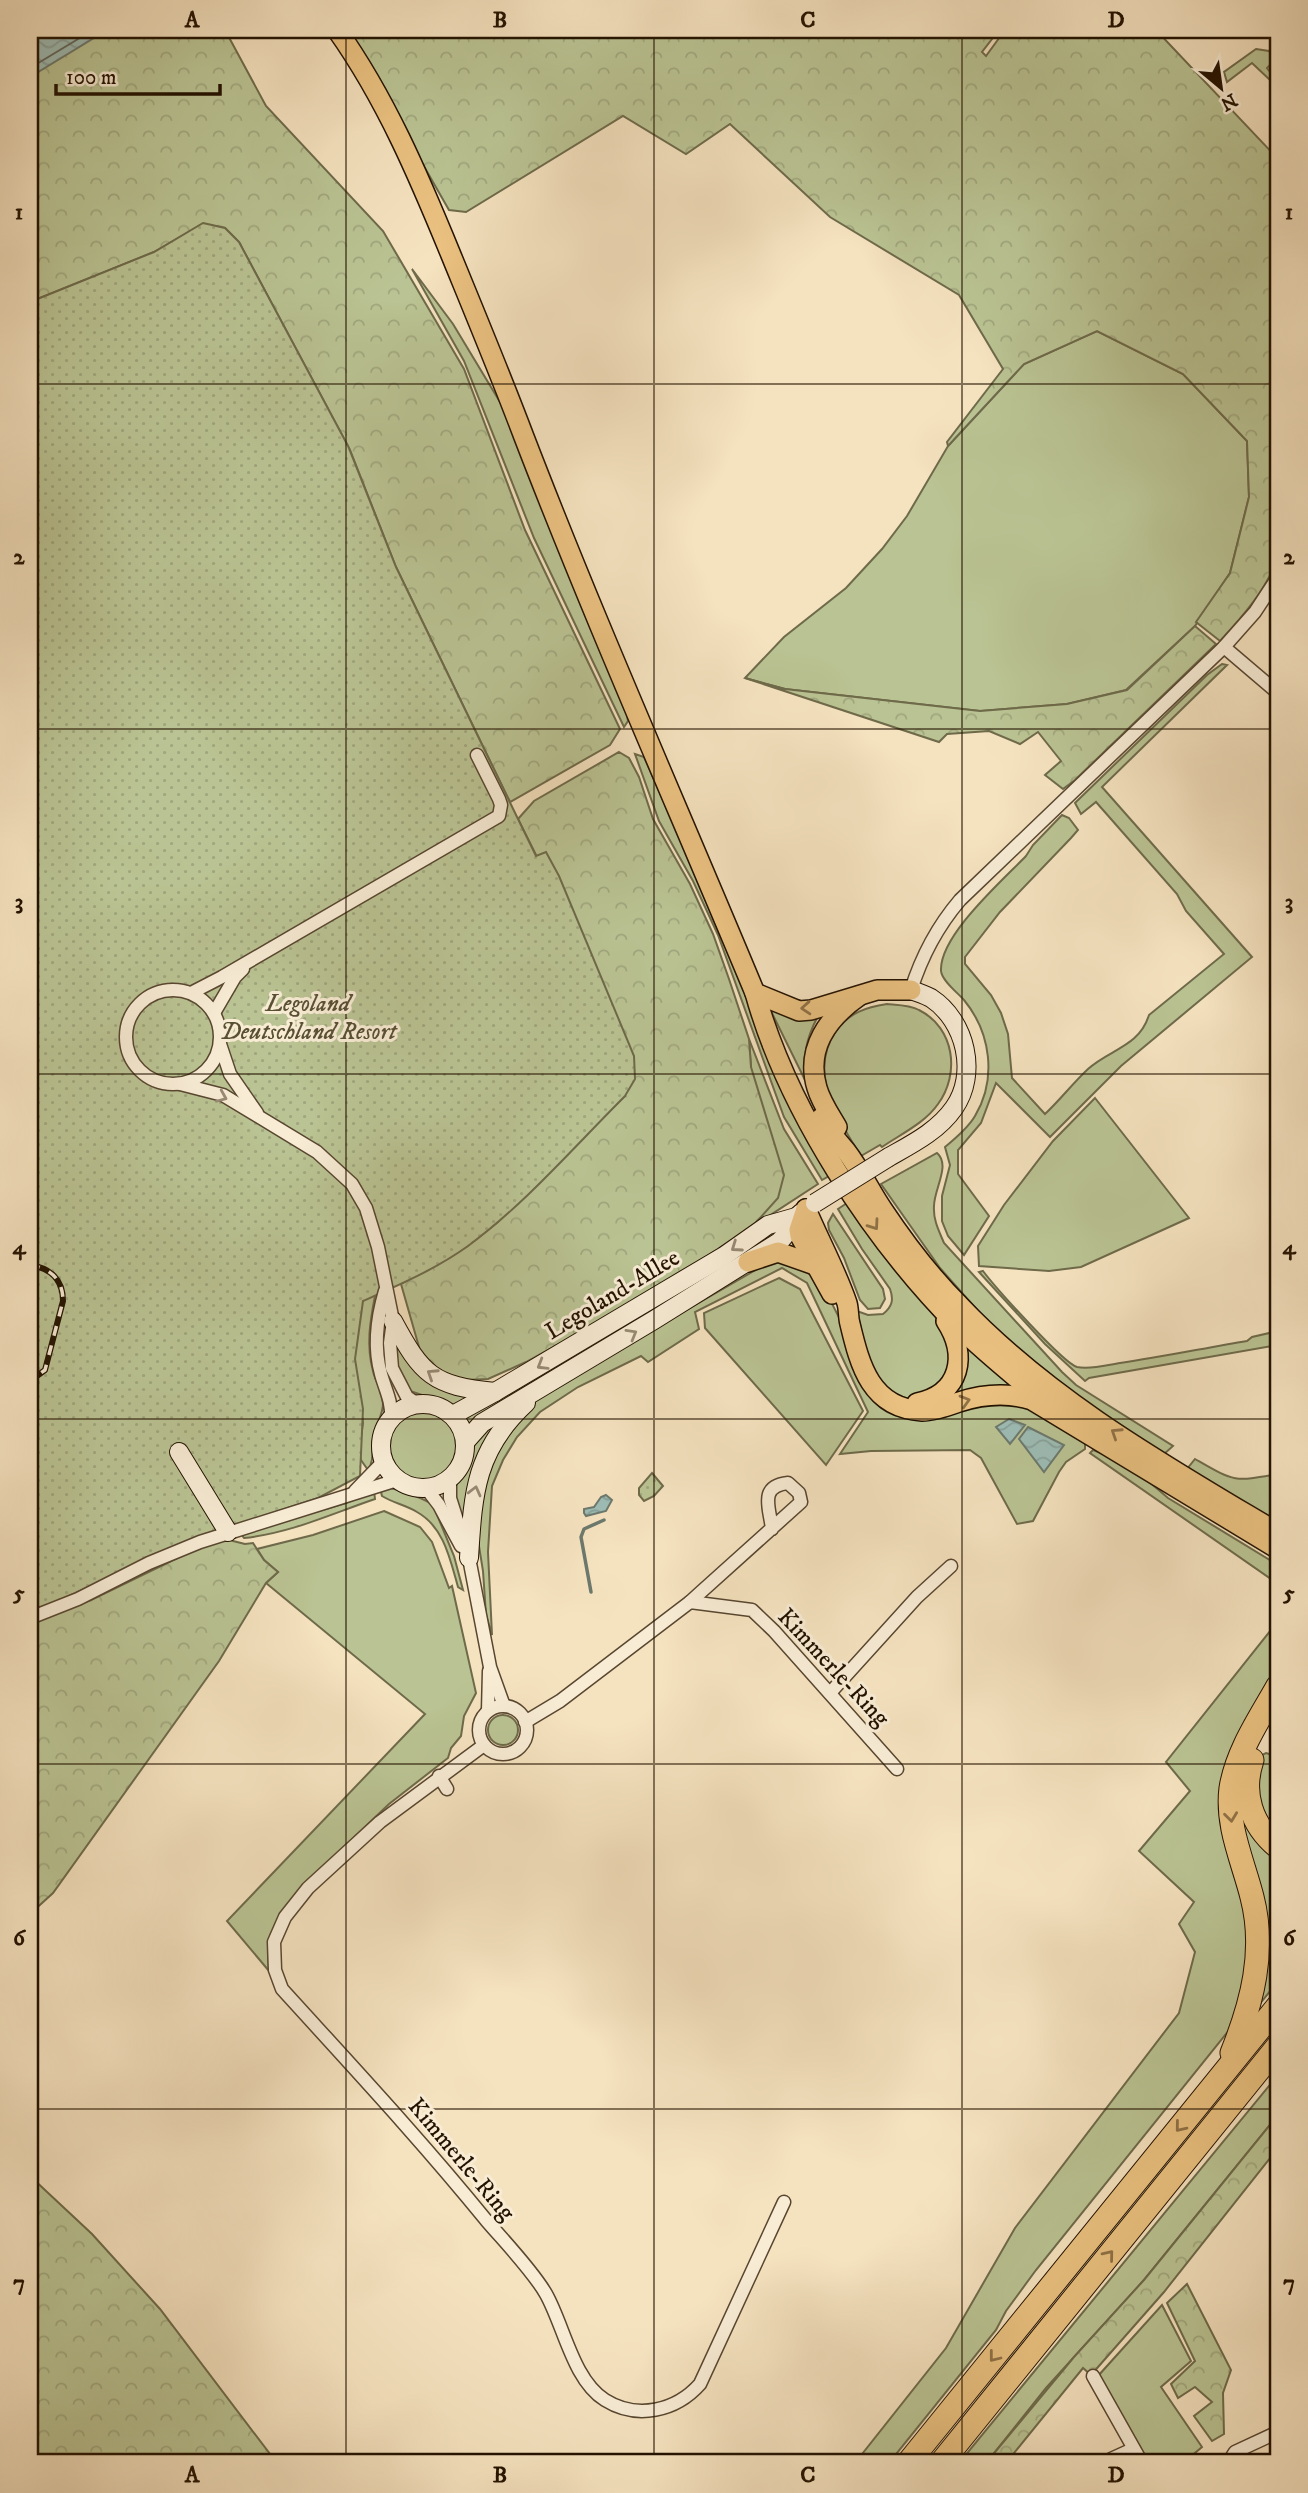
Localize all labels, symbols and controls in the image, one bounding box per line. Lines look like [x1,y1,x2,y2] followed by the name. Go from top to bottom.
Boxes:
[184,6,201,35] text: A
[493,6,507,35] text: B
[800,6,816,35] text: C
[1107,6,1125,35] text: D
[56,52,220,96] scale bar
[1186,52,1256,122] north arrow
[66,65,117,91] text: 100 m
[1216,88,1241,116] text: N
[15,198,23,227] text: 1
[1285,198,1293,227] text: 1
[13,543,25,572] text: 2
[1283,543,1295,572] text: 2
[15,888,23,917] text: 3
[1285,888,1293,917] text: 3
[220,989,398,1047] park label: Legoland Deutschland Resort
[800,1001,811,1016] one-way arrow
[215,1089,227,1103] one-way arrow
[866,1217,878,1230] one-way arrow
[12,1233,27,1262] text: 4
[1282,1233,1297,1262] text: 4
[731,1239,744,1252] one-way arrow
[540,1243,685,1347] street label: Legoland-Allee
[624,1329,637,1342] one-way arrow
[536,1356,549,1369] one-way arrow
[427,1370,440,1383] one-way arrow
[959,1394,971,1409] one-way arrow
[1111,1428,1124,1441] one-way arrow
[467,1485,481,1497] one-way arrow
[12,1579,25,1608] text: 5
[1282,1579,1295,1608] text: 5
[771,1602,896,1733] street label: Kimmerle-Ring
[1224,1811,1239,1823] one-way arrow
[13,1924,27,1953] text: 6
[1283,1924,1297,1953] text: 6
[401,2092,521,2227] street label: Kimmerle-Ring
[1176,2119,1188,2132] one-way arrow
[1100,2251,1113,2263] one-way arrow
[13,2269,25,2298] text: 7
[1283,2269,1295,2298] text: 7
[989,2350,1002,2362] one-way arrow
[184,2461,201,2490] text: A
[493,2461,507,2490] text: B
[800,2461,816,2490] text: C
[1107,2461,1125,2490] text: D

